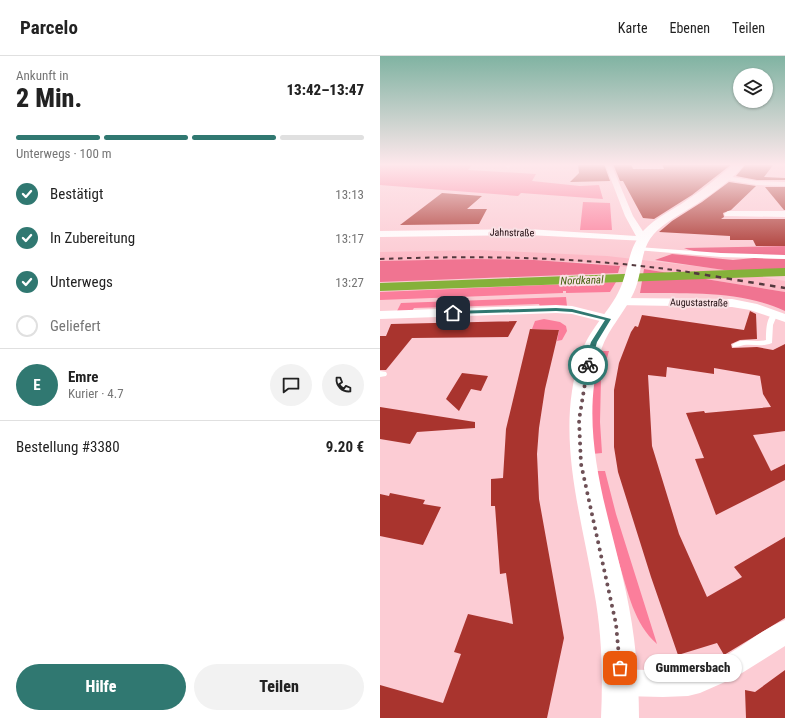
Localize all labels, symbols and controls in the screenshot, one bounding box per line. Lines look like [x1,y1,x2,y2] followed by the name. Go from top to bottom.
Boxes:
[20,16,78,39] text: Parcelo
[618,20,647,36] text: Karte
[669,20,710,36] text: Ebenen
[732,20,765,36] text: Teilen
[16,68,68,83] text: Ankunft in
[733,68,773,108] map controls
[733,68,773,108] button: layers
[286,81,364,99] text: 13:42–13:47
[16,83,82,113] text: 2 Min.
[16,146,112,161] text: Unterwegs · 100 m
[16,183,38,205] icon: check
[50,185,103,203] text: Bestätigt
[335,187,364,202] text: 13:13
[16,227,38,249] icon: check
[490,227,535,238] street label: Jahnstraße
[50,229,135,247] text: In Zubereitung
[335,231,364,246] text: 13:17
[16,271,38,293] icon: check
[50,273,113,291] text: Unterwegs
[560,273,604,288] water label: Nordkanal
[335,275,364,290] text: 13:27
[436,296,470,330] pin
[670,296,728,309] street label: Augustastraße
[442,302,464,324] icon: home
[50,317,101,335] text: Geliefert
[568,345,608,385] courier
[577,354,599,376] icon: bike
[270,364,312,406] button: chat
[322,364,364,406] button: phone
[68,368,99,386] text: Emre
[33,376,41,394] text: E
[68,386,124,401] text: Kurier · 4.7
[16,438,120,456] text: Bestellung #3380
[326,438,364,456] text: 9.20 €
[603,651,637,685] pin
[644,654,742,682] callout: Gummersbach
[609,657,631,679] icon: bag
[656,660,730,675] text: Gummersbach
[16,664,186,710] button: Hilfe
[194,664,364,710] button: Teilen

